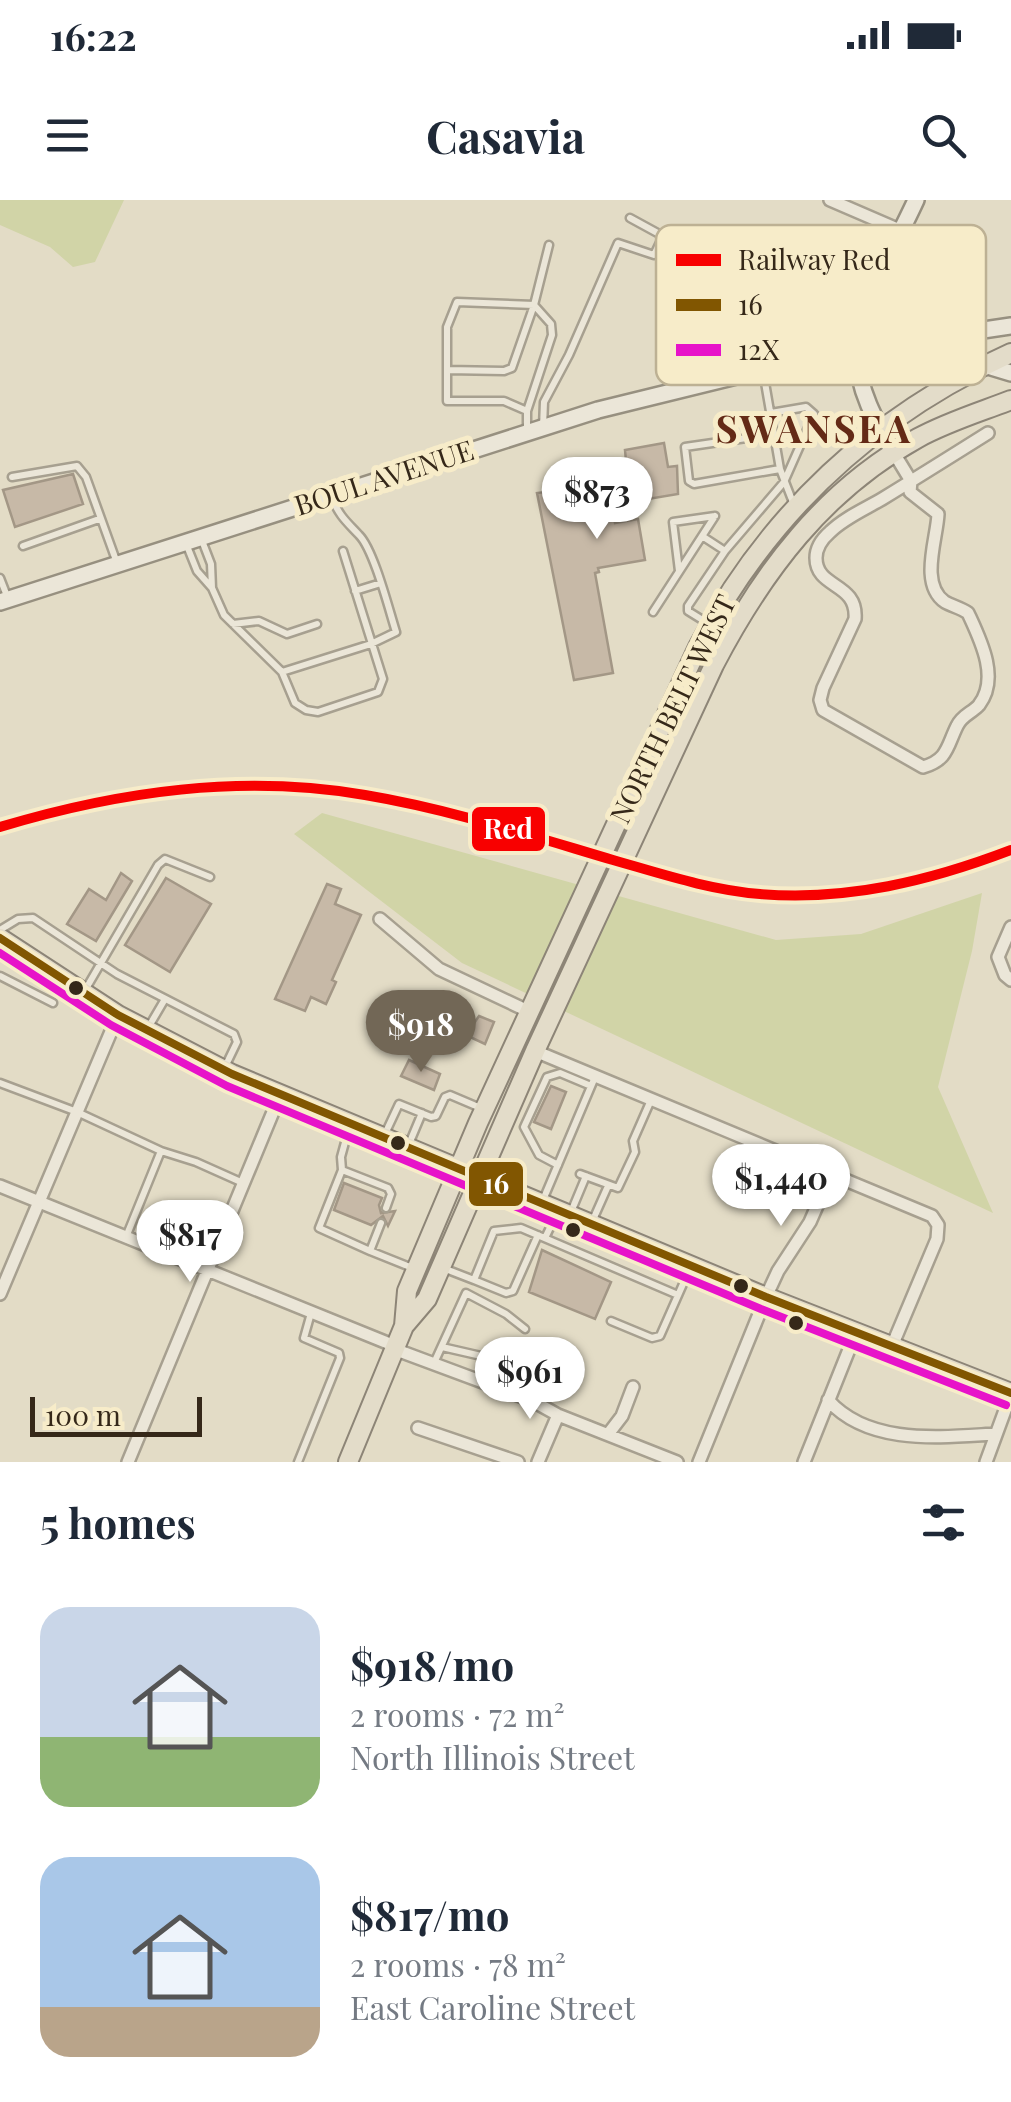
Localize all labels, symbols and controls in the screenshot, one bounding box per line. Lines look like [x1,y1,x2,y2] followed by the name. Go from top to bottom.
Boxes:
[50,10,137,61] text: 16:22
[426,105,585,165] text: Casavia
[40,108,95,163] icon: menu
[916,108,971,163] icon: search
[656,225,986,385] legend
[738,240,890,277] text: Railway Red
[738,285,763,322] text: 16
[738,330,780,367] text: 12X
[715,402,913,453] district label: SWANSEA
[289,430,478,523] street label: BOUL AVENUE
[538,457,656,542] pin: $873
[564,468,630,511] text: $873
[600,588,743,829] street label: NORTH BELT WEST
[470,805,547,853] line badge: Red
[483,809,533,846] text: Red
[66,978,86,998] unlabelled marker
[362,990,480,1075] pin: $918
[388,1001,454,1044] text: $918
[388,1133,408,1153] unlabelled marker
[700,1144,862,1229] pin: $1,440
[734,1155,828,1198] text: $1,440
[467,1160,525,1208] line badge: 16
[483,1164,509,1201] text: 16
[131,1200,249,1285] pin: $817
[158,1211,222,1254] text: $817
[563,1220,583,1240] unlabelled marker
[731,1276,751,1296] unlabelled marker
[786,1313,806,1333] unlabelled marker
[471,1337,589,1422] pin: $961
[497,1348,563,1391] text: $961
[30,1392,202,1436] scale bar
[45,1396,121,1433] text: 100 m
[40,1494,196,1550] text: 5 homes
[916,1495,971,1550] icon: filters
[350,1636,514,1692] text: $918/mo
[120,1647,240,1767] icon: home
[350,1692,565,1735] text: 2 rooms · 72 m²
[350,1735,635,1778] text: North Illinois Street
[350,1886,509,1942] text: $817/mo
[120,1897,240,2017] icon: home
[350,1942,566,1985] text: 2 rooms · 78 m²
[350,1985,635,2028] text: East Caroline Street

